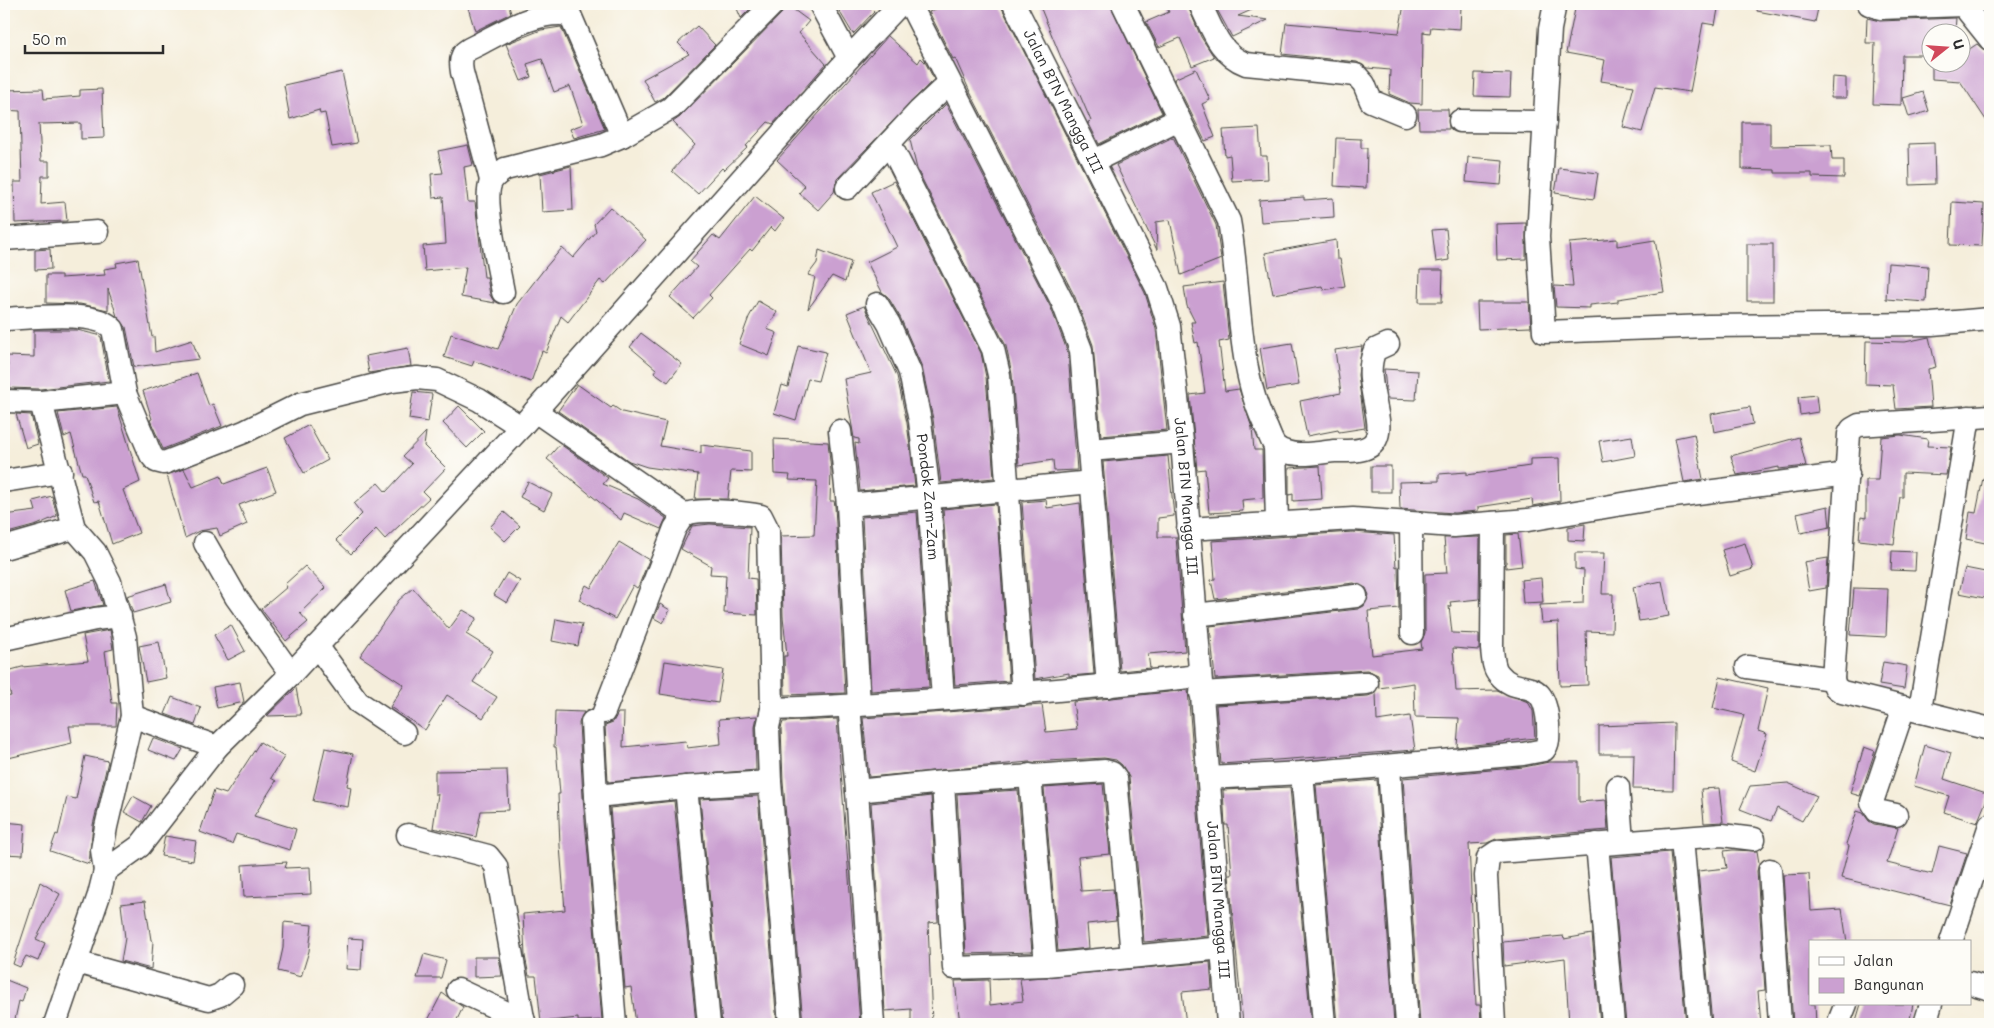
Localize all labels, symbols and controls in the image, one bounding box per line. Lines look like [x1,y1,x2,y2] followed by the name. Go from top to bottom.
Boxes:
[25,22,162,54] scale bar
[1922,22,1972,72] north arrow
[1019,26,1109,177] street label: Jalan BTN Mangga III
[32,29,67,49] text: 50 m
[1948,37,1969,52] text: U
[1170,416,1204,576] street label: Jalan BTN Mangga III
[913,432,944,561] street label: Pondok Zam-Zam
[1203,820,1235,980] street label: Jalan BTN Mangga III
[1809,940,1972,1006] legend
[1854,950,1893,970] text: Jalan
[1854,974,1924,994] text: Bangunan

